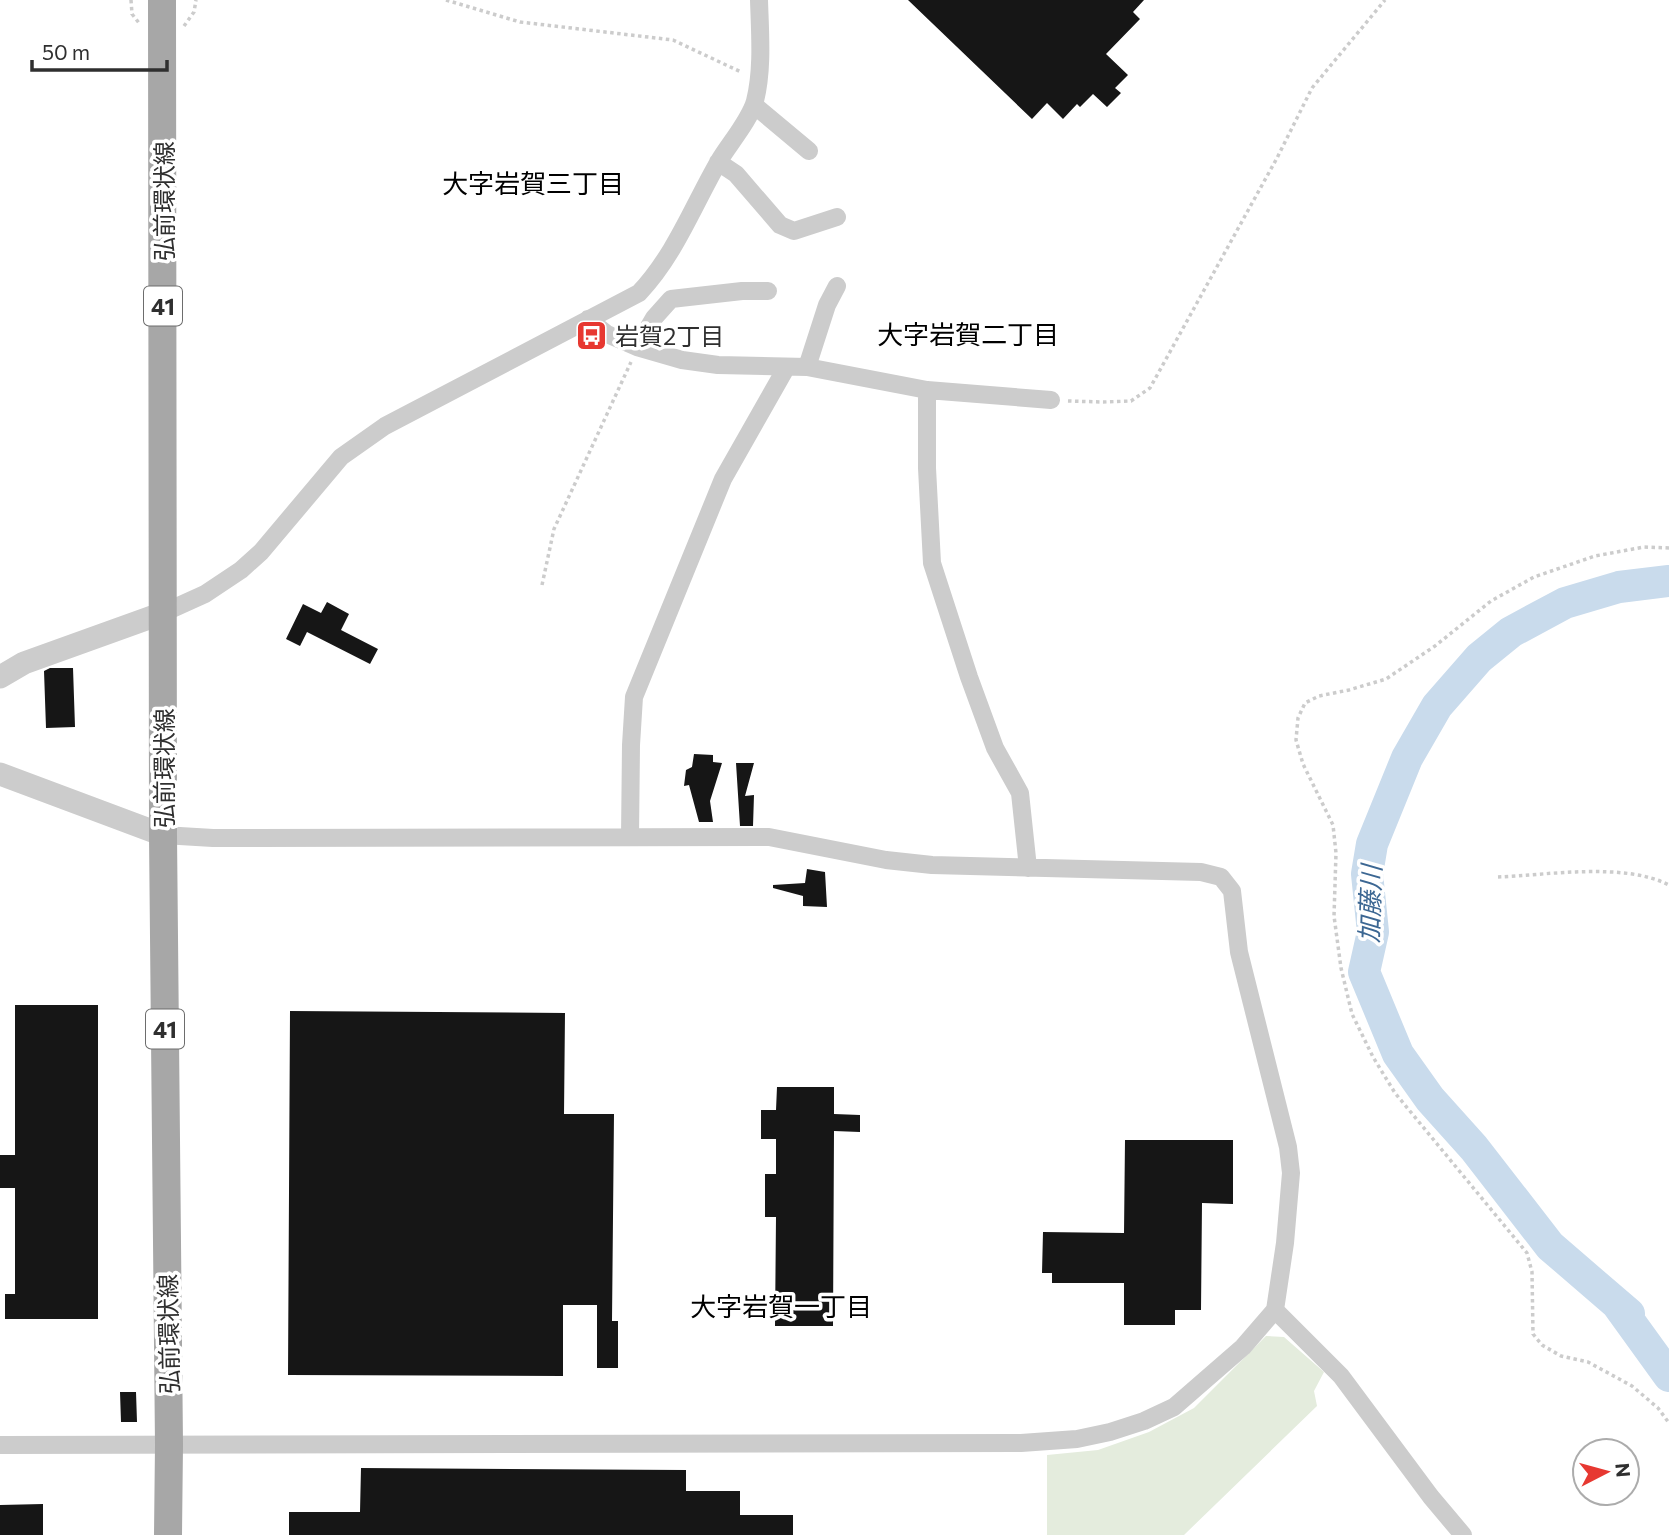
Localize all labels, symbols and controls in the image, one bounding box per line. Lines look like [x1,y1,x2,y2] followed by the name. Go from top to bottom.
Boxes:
[32,28,166,72] scale bar
[42,39,90,64] text: 50 m
[149,141,178,261] street label: 弘前環状線
[442,167,624,198] district label: 大字岩賀三丁目
[144,286,182,326] road number: 41
[575,318,609,352] bus stop icon: 岩賀2丁目
[877,318,1059,349] district label: 大字岩賀二丁目
[615,321,724,350] place label: 岩賀2丁目
[149,708,178,828] street label: 弘前環状線
[1352,861,1386,944] water label: 加藤川
[146,1010,184,1048] road number: 41
[152,1274,184,1394] street label: 弘前環状線
[690,1290,872,1321] district label: 大字岩賀一丁目
[1571,1437,1641,1507] north arrow
[1611,1462,1636,1478] text: N

